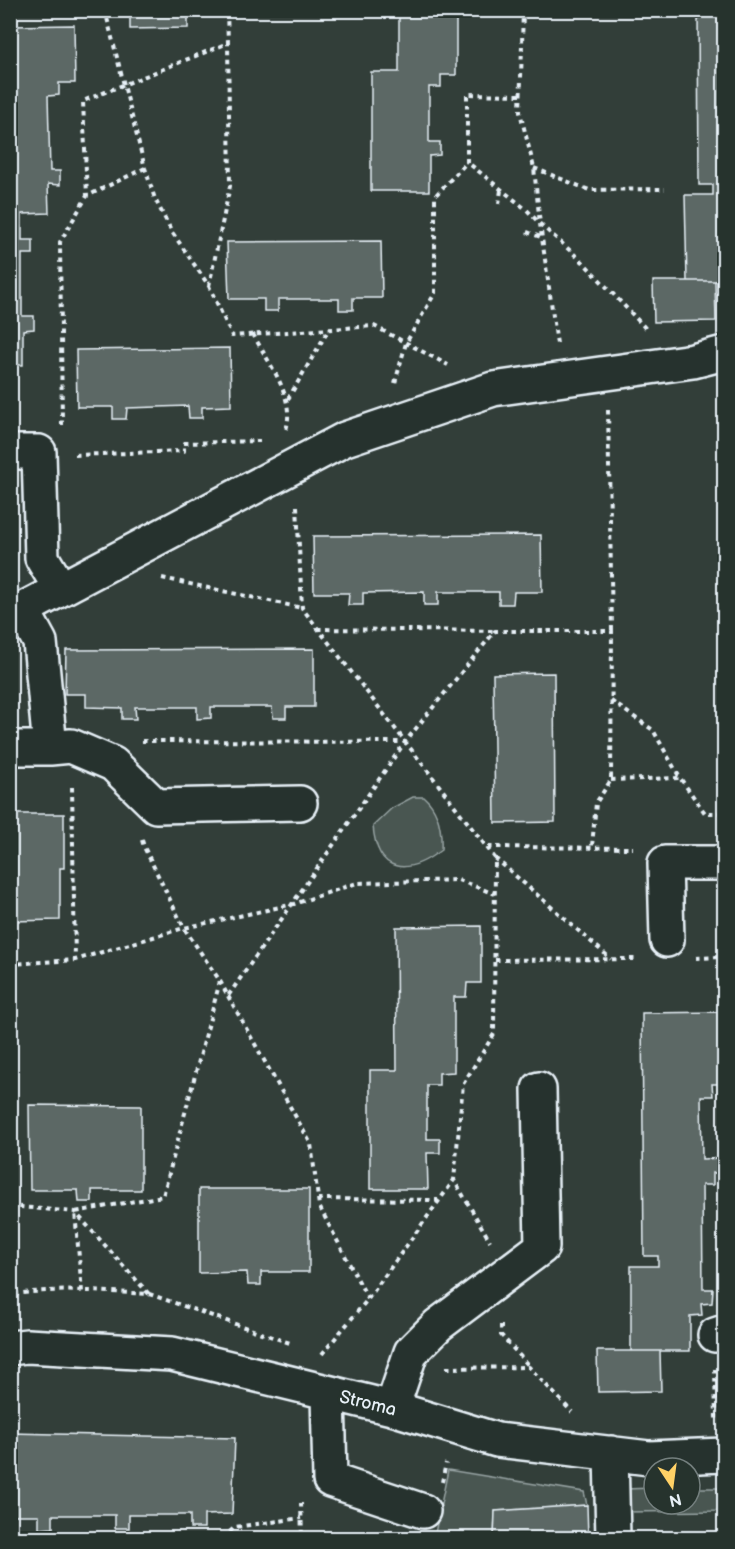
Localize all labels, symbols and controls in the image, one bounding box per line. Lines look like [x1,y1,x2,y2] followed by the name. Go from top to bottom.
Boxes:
[337,1386,398,1421] street label: Stroma
[642,1456,702,1516] north arrow
[667,1489,683,1510] text: N

